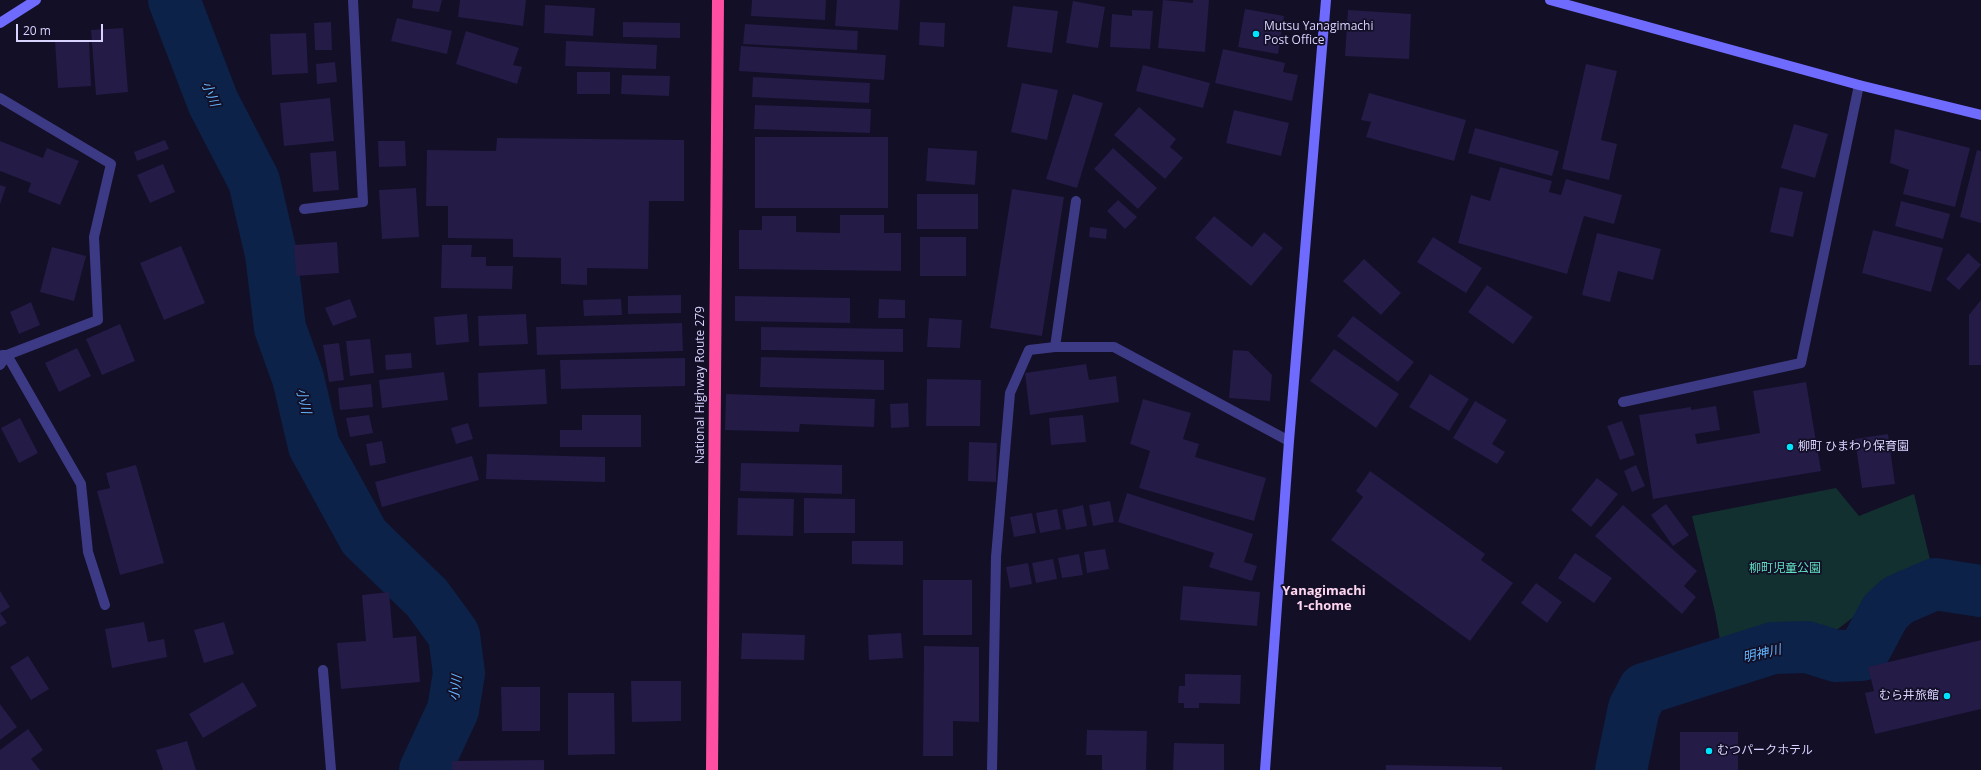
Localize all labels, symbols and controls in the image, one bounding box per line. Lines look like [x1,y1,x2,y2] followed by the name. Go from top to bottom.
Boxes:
[18,16,105,42] scale bar
[1264,20,1373,48] place label: Mutsu Yanagimachi Post Office
[23,22,51,39] text: 20 m
[1251,29,1261,39] marker: Mutsu Yanagimachi Post Office
[198,79,222,109] water label: 小川
[694,306,708,464] street label: National Highway Route 279
[292,387,314,415] water label: 小川
[1798,440,1909,454] place label: 柳町 ひまわり保育園
[1785,442,1795,452] marker: 柳町 ひまわり保育園
[1749,562,1821,576] park label: 柳町児童公園
[1282,583,1366,614] district label: Yanagimachi 1-chome
[1741,642,1783,666] water label: 明神川
[447,674,465,702] water label: 小川
[1879,689,1939,703] place label: むら井旅館
[1942,691,1952,701] marker: むら井旅館
[1717,744,1813,758] place label: むつパークホテル
[1704,746,1714,756] marker: むつパークホテル

